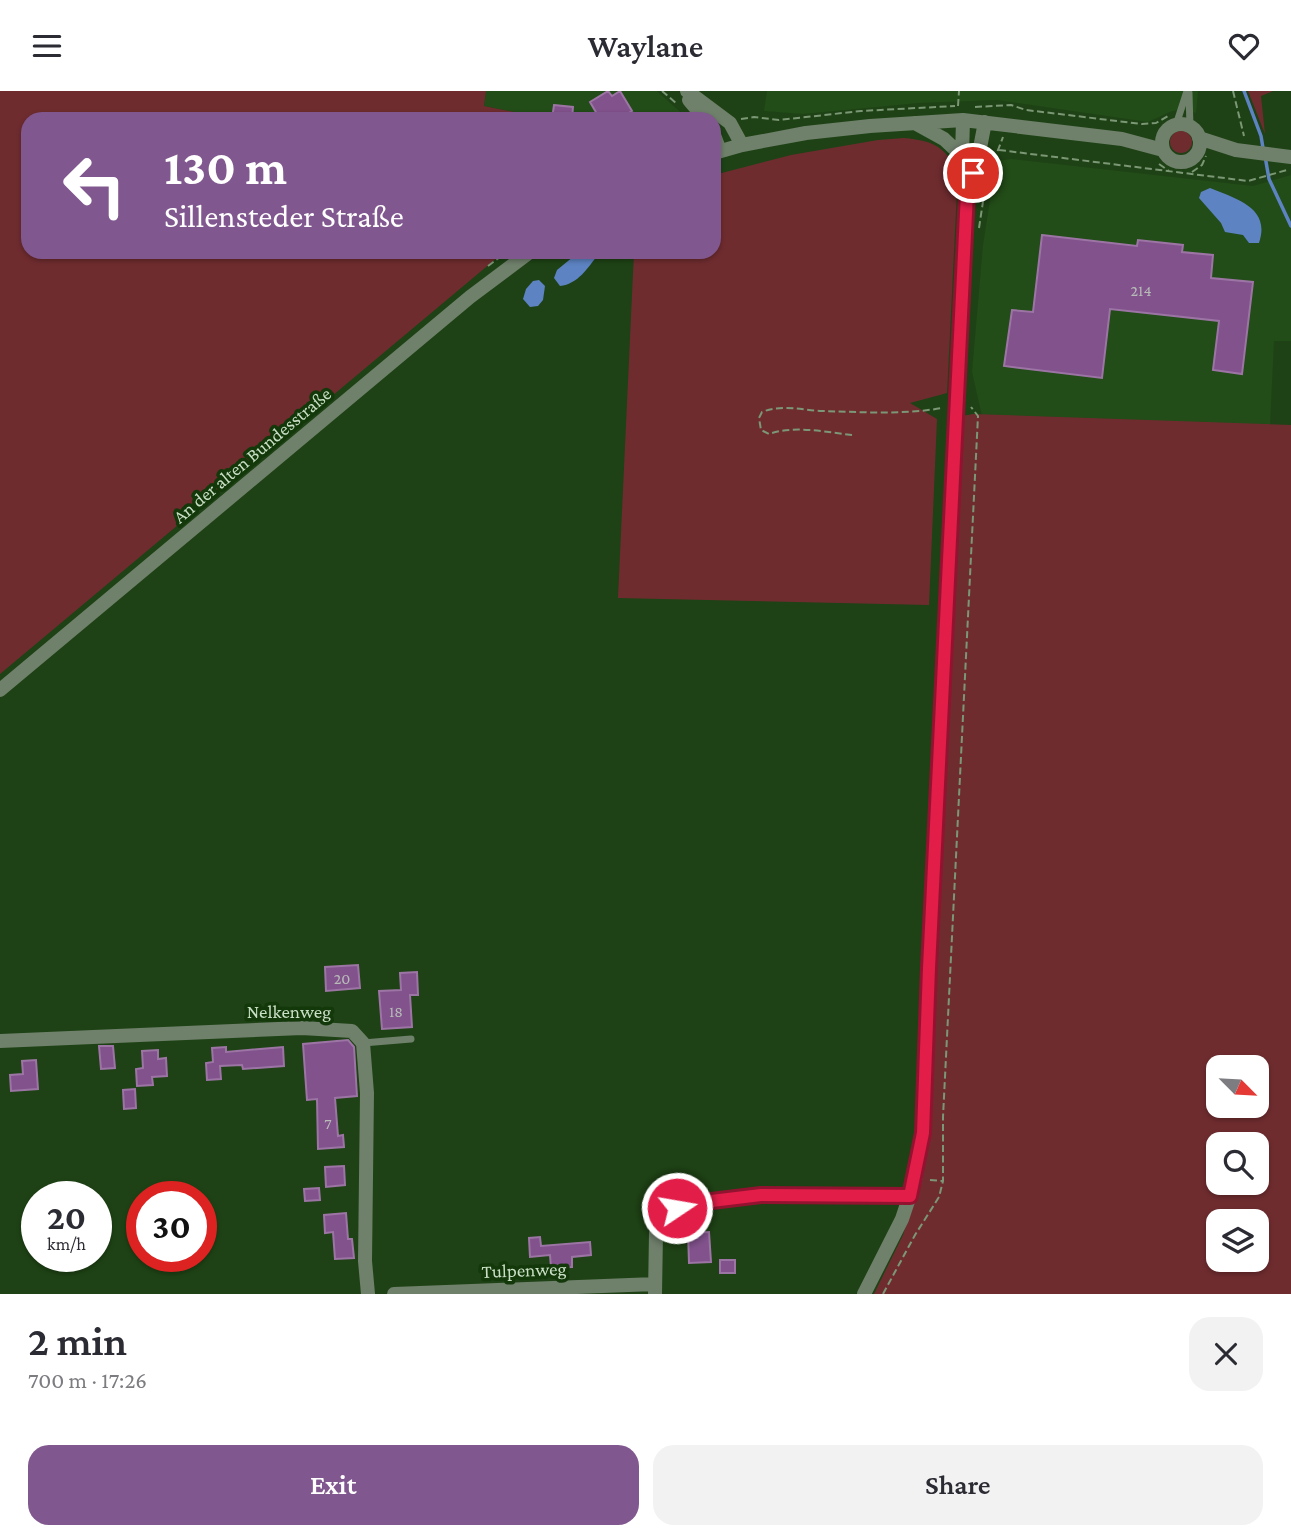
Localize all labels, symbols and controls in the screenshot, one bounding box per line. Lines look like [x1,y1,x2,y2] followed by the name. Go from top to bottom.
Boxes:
[28,27,66,65] icon: menu
[1225,27,1263,65] icon: heart
[588,28,703,64] text: Waylane
[49,140,140,231] icon: left
[164,140,287,195] text: 130 m
[943,143,1003,203] pin
[954,154,992,192] icon: arrive
[164,198,404,234] text: Sillensteder Straße
[1130,282,1152,299] house number: 214
[169,383,335,527] street label: An der alten Bundesstraße
[334,970,350,987] house number: 20
[247,1001,331,1022] street label: Nelkenweg
[389,1003,403,1020] house number: 18
[1206,1055,1269,1118] north arrow
[1206,1055,1269,1272] map controls
[324,1115,332,1132] house number: 7
[1206,1132,1269,1195] button: search
[640,1171,714,1245] position arrow
[126,1181,217,1272] speed limit sign: 30
[47,1198,86,1237] text: 20
[1206,1209,1269,1272] button: layers
[47,1234,86,1254] text: km/h
[481,1258,567,1282] street label: Tulpenweg
[28,1317,127,1364] text: 2 min
[1189,1317,1263,1391] button: close
[28,1367,147,1393] text: 700 m · 17:26
[28,1445,639,1525] button: Exit
[653,1445,1263,1525] button: Share

